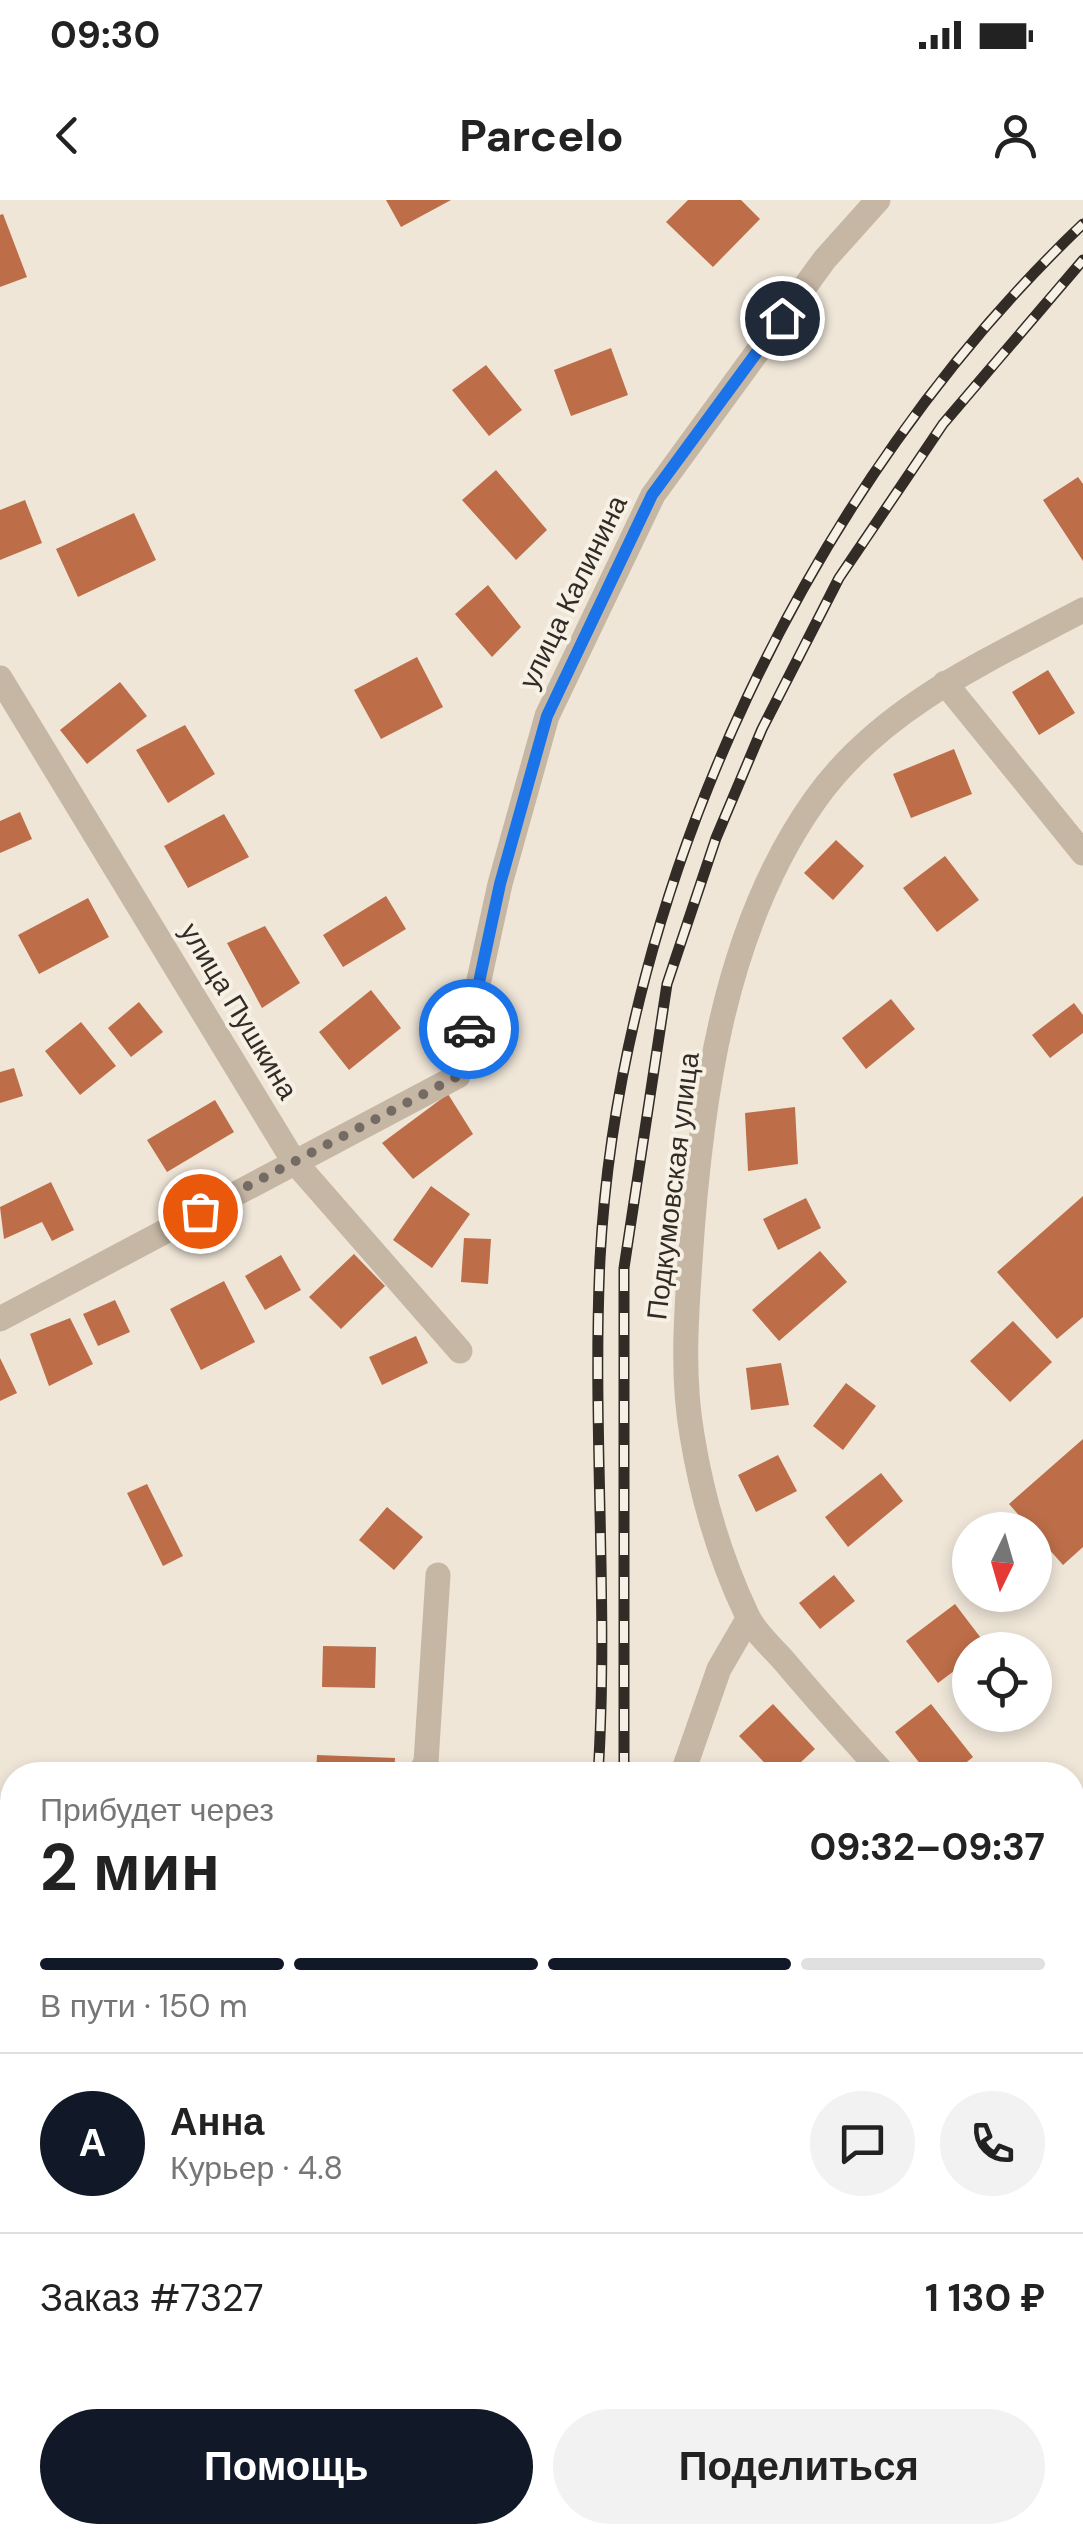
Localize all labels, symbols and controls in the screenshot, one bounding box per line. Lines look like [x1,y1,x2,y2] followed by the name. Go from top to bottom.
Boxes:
[50,10,160,60] text: 09:30
[459,106,624,165] text: Parcelo
[40,108,95,163] icon: back
[988,108,1043,163] icon: person
[740,276,825,361] pin
[755,291,810,346] icon: home
[510,489,636,695] street label: улица Калинина
[172,916,307,1107] street label: улица Пушкина
[419,979,519,1079] courier
[442,1002,497,1057] icon: car
[638,1050,708,1322] street label: Подкумовская улица
[158,1169,243,1254] pin
[173,1184,228,1239] icon: bag
[952,1512,1052,1612] north arrow
[952,1512,1052,1732] map controls
[952,1632,1052,1732] button: locate
[40,1789,274,1831] text: Прибудет через
[810,1822,1045,1872] text: 09:32–09:37
[40,1826,220,1910] text: 2 мин
[40,1985,248,2027] text: В пути · 150 m
[810,2091,915,2196] button: chat
[940,2091,1045,2196] button: phone
[170,2097,264,2147] text: Анна
[79,2118,106,2168] text: А
[170,2147,343,2189] text: Курьер · 4.8
[40,2273,264,2323] text: Заказ #7327
[925,2273,1045,2323] text: 1 130 ₽
[40,2409,533,2524] button: Помощь
[553,2409,1045,2524] button: Поделиться

